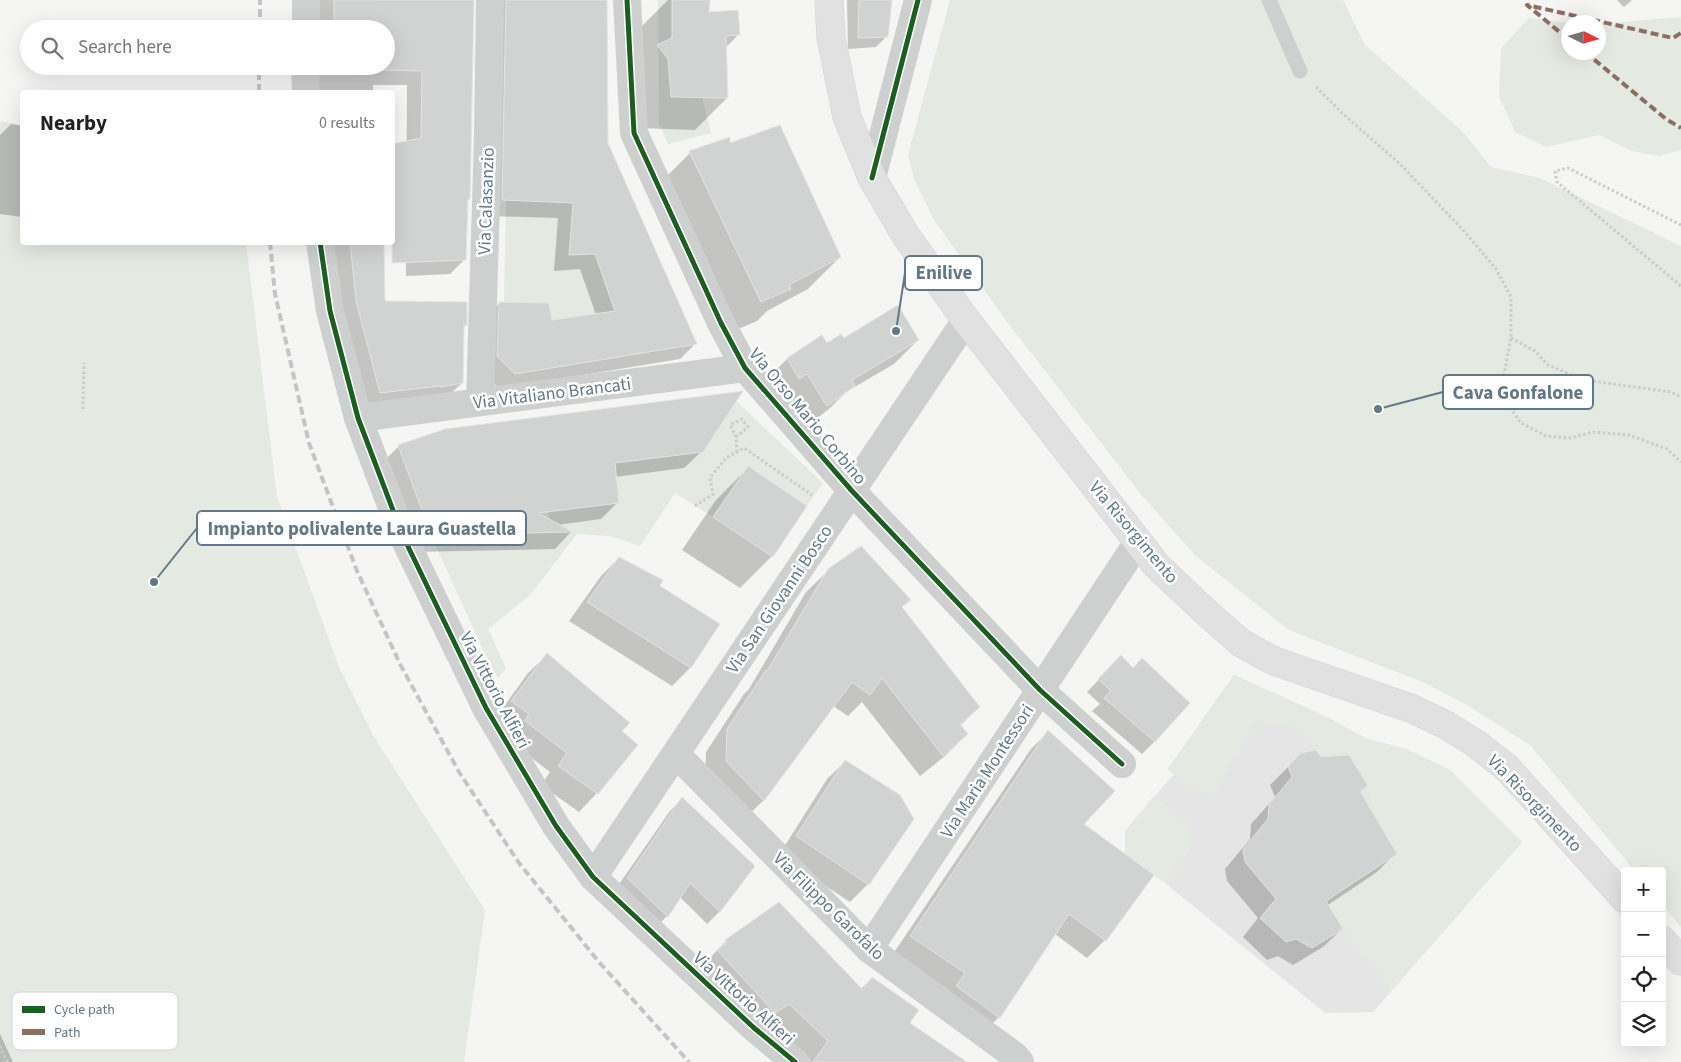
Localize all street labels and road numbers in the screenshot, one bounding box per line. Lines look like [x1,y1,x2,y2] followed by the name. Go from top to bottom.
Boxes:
[472,147,501,255] street label: Via Calasanzio
[743,342,872,490] street label: Via Orso Mario Corbino
[472,371,632,416] street label: Via Vitaliano Brancati
[1083,476,1184,589] street label: Via Risorgimento
[720,520,838,678] street label: Via San Giovanni Bosco
[453,627,536,753] street label: Via Vittorio Alfieri
[935,700,1040,843] street label: Via Maria Montessori
[1481,749,1588,858] street label: Via Risorgimento
[767,847,890,966] street label: Via Filippo Garofalo
[687,946,800,1051] street label: Via Vittorio Alfieri

